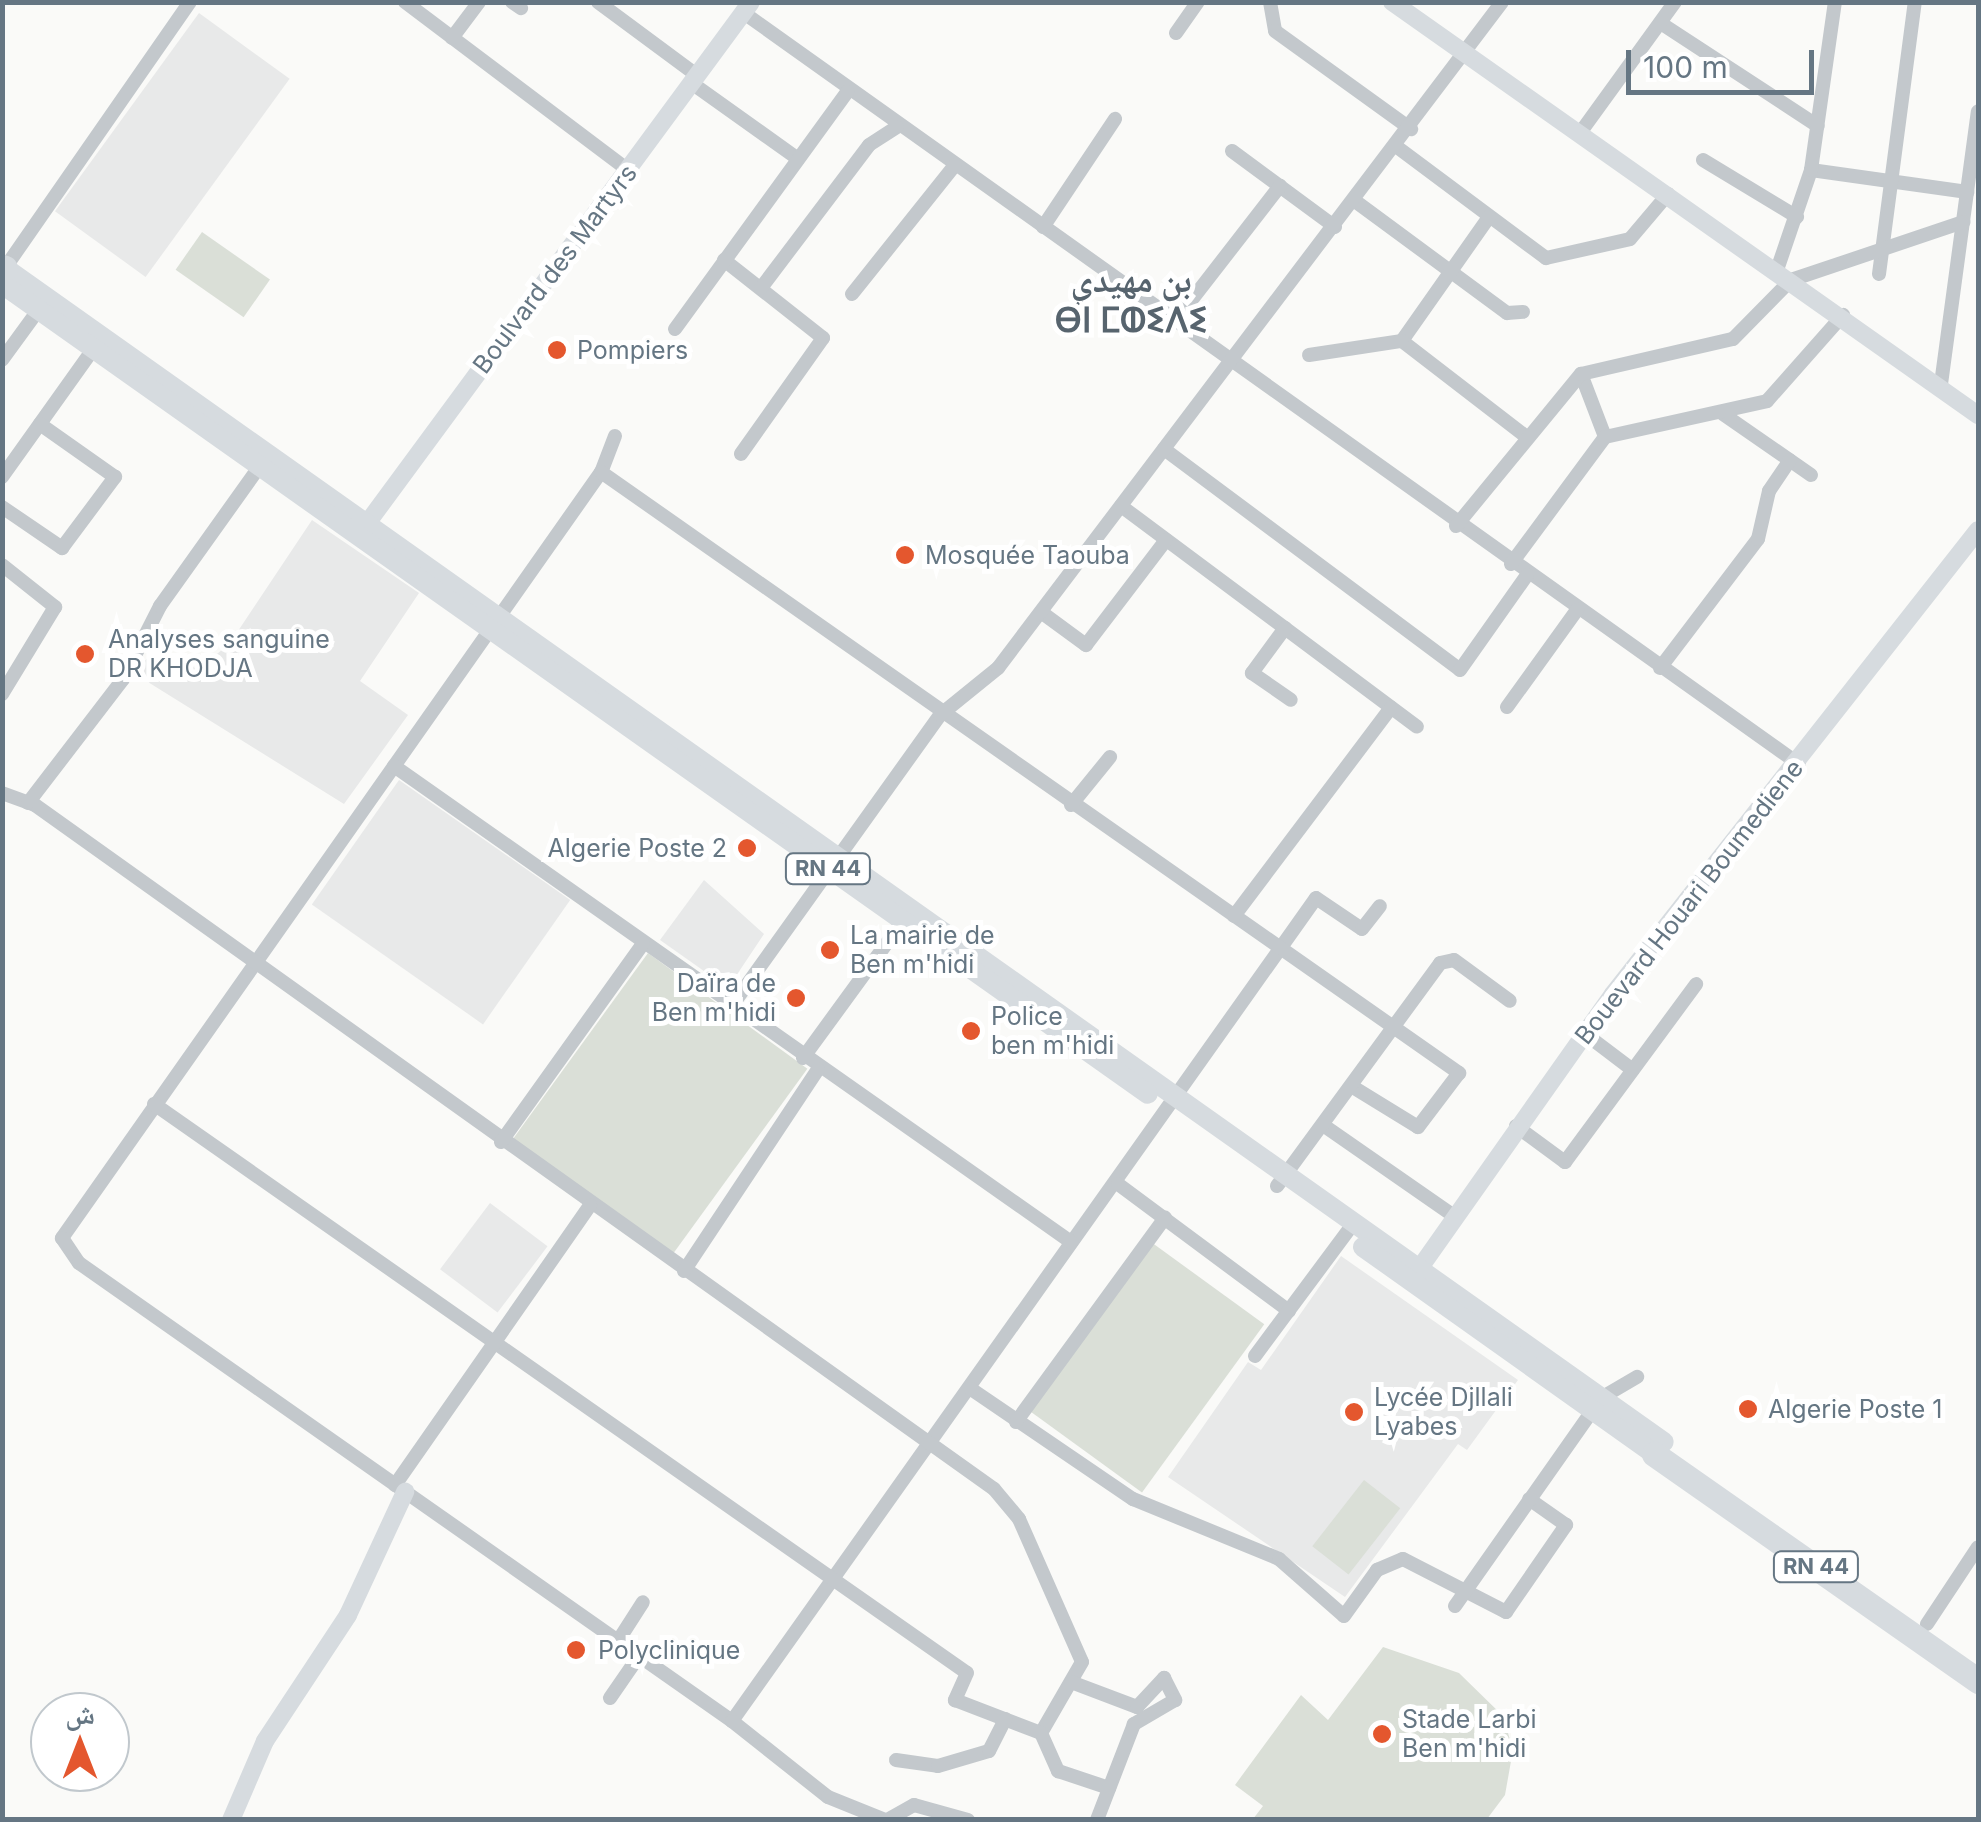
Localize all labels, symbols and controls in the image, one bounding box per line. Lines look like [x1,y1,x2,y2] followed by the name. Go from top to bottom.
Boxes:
[1631,30,1818,92] scale bar
[1643,49,1728,85] text: 100 m
[467,159,643,379] street label: Boulvard des Martyrs
[1055,258,1207,340] district label: بن مهيدي ⴱⵏ ⵎⵀⵉⴷⵉ
[577,335,688,365] place label: Pompiers
[546,339,568,361] marker: Pompiers
[925,540,1130,570] place label: Mosquée Taouba
[894,544,916,566] marker: Mosquée Taouba
[108,625,330,684] place label: Analyses sanguine DR KHODJA
[72,641,98,667] marker: Analyses sanguine DR KHODJA
[1569,754,1809,1050] street label: Bouevard Houari Boumediene
[548,833,727,863] place label: Algerie Poste 2
[736,837,758,859] marker: Algerie Poste 2
[783,852,873,886] road number: RN 44
[850,921,995,980] place label: La mairie de Ben m'hidi
[819,939,841,961] marker: La mairie de Ben m'hidi
[652,969,776,1028] place label: Daïra de Ben m'hidi
[785,987,807,1009] marker: Daïra de Ben m'hidi
[991,1002,1114,1061] place label: Police ben m'hidi
[960,1020,982,1042] marker: Police ben m'hidi
[1374,1383,1513,1442] place label: Lycée Djllali Lyabes
[1768,1394,1942,1424] place label: Algerie Poste 1
[1737,1398,1759,1420] marker: Algerie Poste 1
[1343,1401,1365,1423] marker: Lycée Djllali Lyabes
[1771,1550,1861,1584] road number: RN 44
[598,1635,740,1665] place label: Polyclinique
[563,1637,589,1663] marker: Polyclinique
[30,1692,130,1792] north arrow
[65,1697,95,1731] text: ش
[1402,1705,1537,1764] place label: Stade Larbi Ben m'hidi
[1371,1723,1393,1745] marker: Stade Larbi Ben m'hidi

